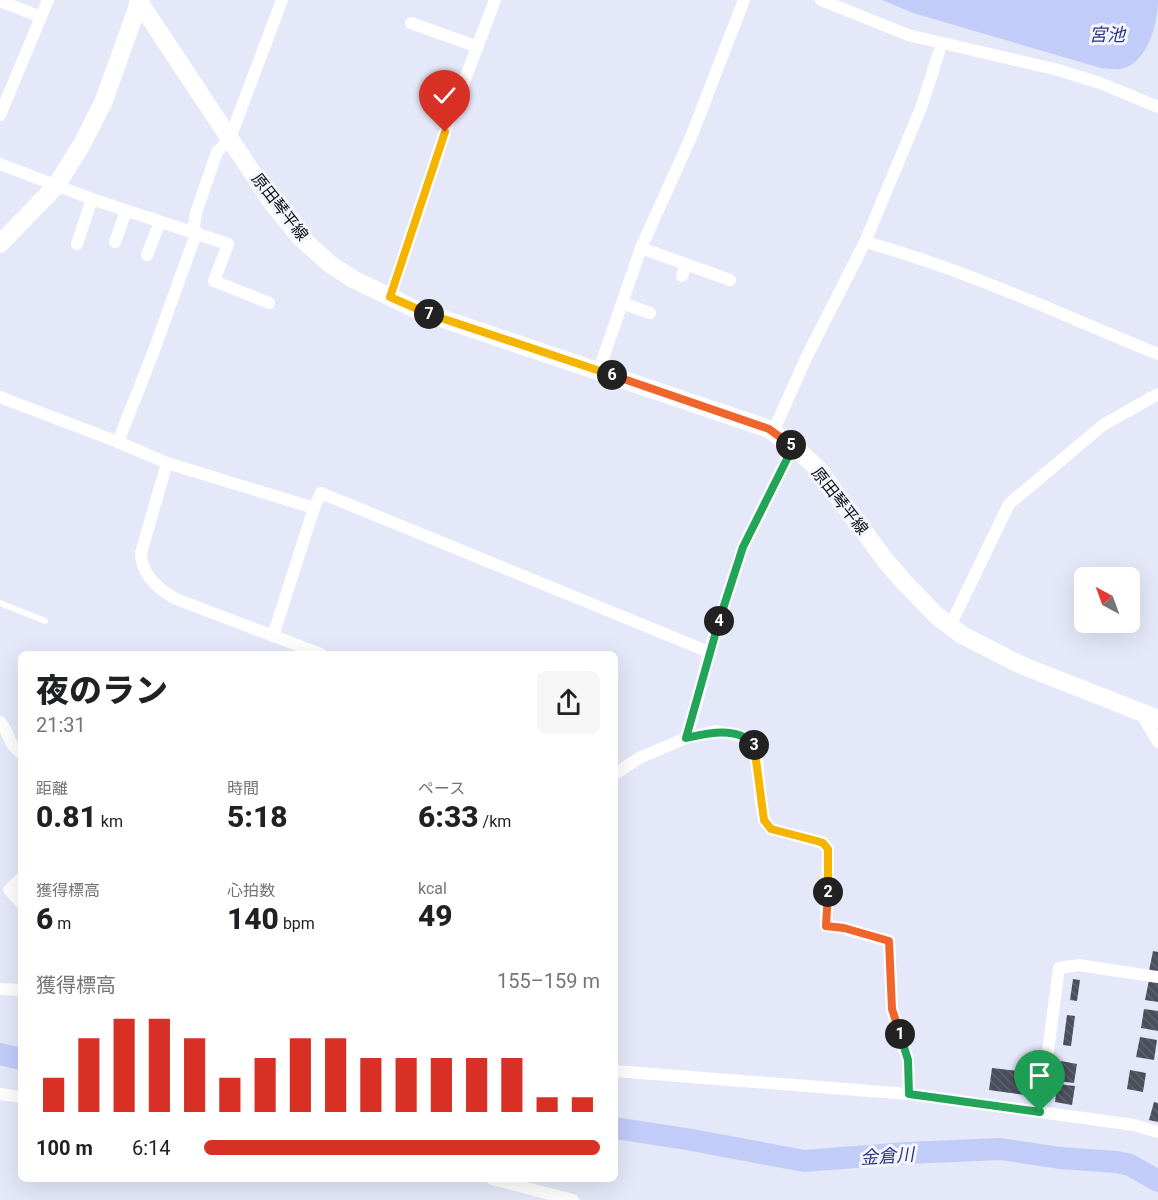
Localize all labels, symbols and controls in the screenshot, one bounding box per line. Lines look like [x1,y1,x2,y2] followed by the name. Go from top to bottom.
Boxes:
[1089,24,1127,45] water label: 宮池
[419,70,470,132] pin
[428,79,461,112] icon: check
[248,170,312,244] street label: 原田琴平線
[414,299,444,329] pin: 7
[424,304,434,323] text: 7
[597,360,627,390] pin: 6
[607,365,617,384] text: 6
[776,430,806,460] pin: 5
[786,435,796,454] text: 5
[808,464,872,538] street label: 原田琴平線
[1074,567,1140,633] north arrow
[1074,567,1140,633] map controls
[704,606,734,636] pin: 4
[714,611,724,630] text: 4
[36,671,168,710] text: 夜のラン
[537,671,600,734] button: share
[36,713,86,737] text: 21:31
[739,730,769,760] pin: 3
[749,735,759,754] text: 3
[36,779,68,798] text: 距離
[227,779,259,798] text: 時間
[418,779,465,798] text: ペース
[36,799,97,834] text: 0.81
[227,799,288,834] text: 5:18
[418,799,479,834] text: 6:33
[97,812,123,831] text: km
[479,812,511,831] text: /km
[813,877,843,907] pin: 2
[418,879,447,898] text: kcal
[36,881,100,900] text: 獲得標高
[227,881,275,900] text: 心拍数
[823,882,833,901] text: 2
[418,898,453,933] text: 49
[36,901,53,936] text: 6
[227,901,279,936] text: 140
[53,914,71,933] text: m
[279,914,315,933] text: bpm
[497,969,600,993] text: 155–159 m
[36,973,116,997] text: 獲得標高
[885,1019,915,1049] pin: 1
[895,1024,905,1043] text: 1
[1014,1050,1065,1112] pin
[1023,1059,1056,1092] icon: arrive
[36,1136,93,1160] text: 100 m
[132,1136,171,1160] text: 6:14
[859,1144,917,1168] water label: 金倉川

